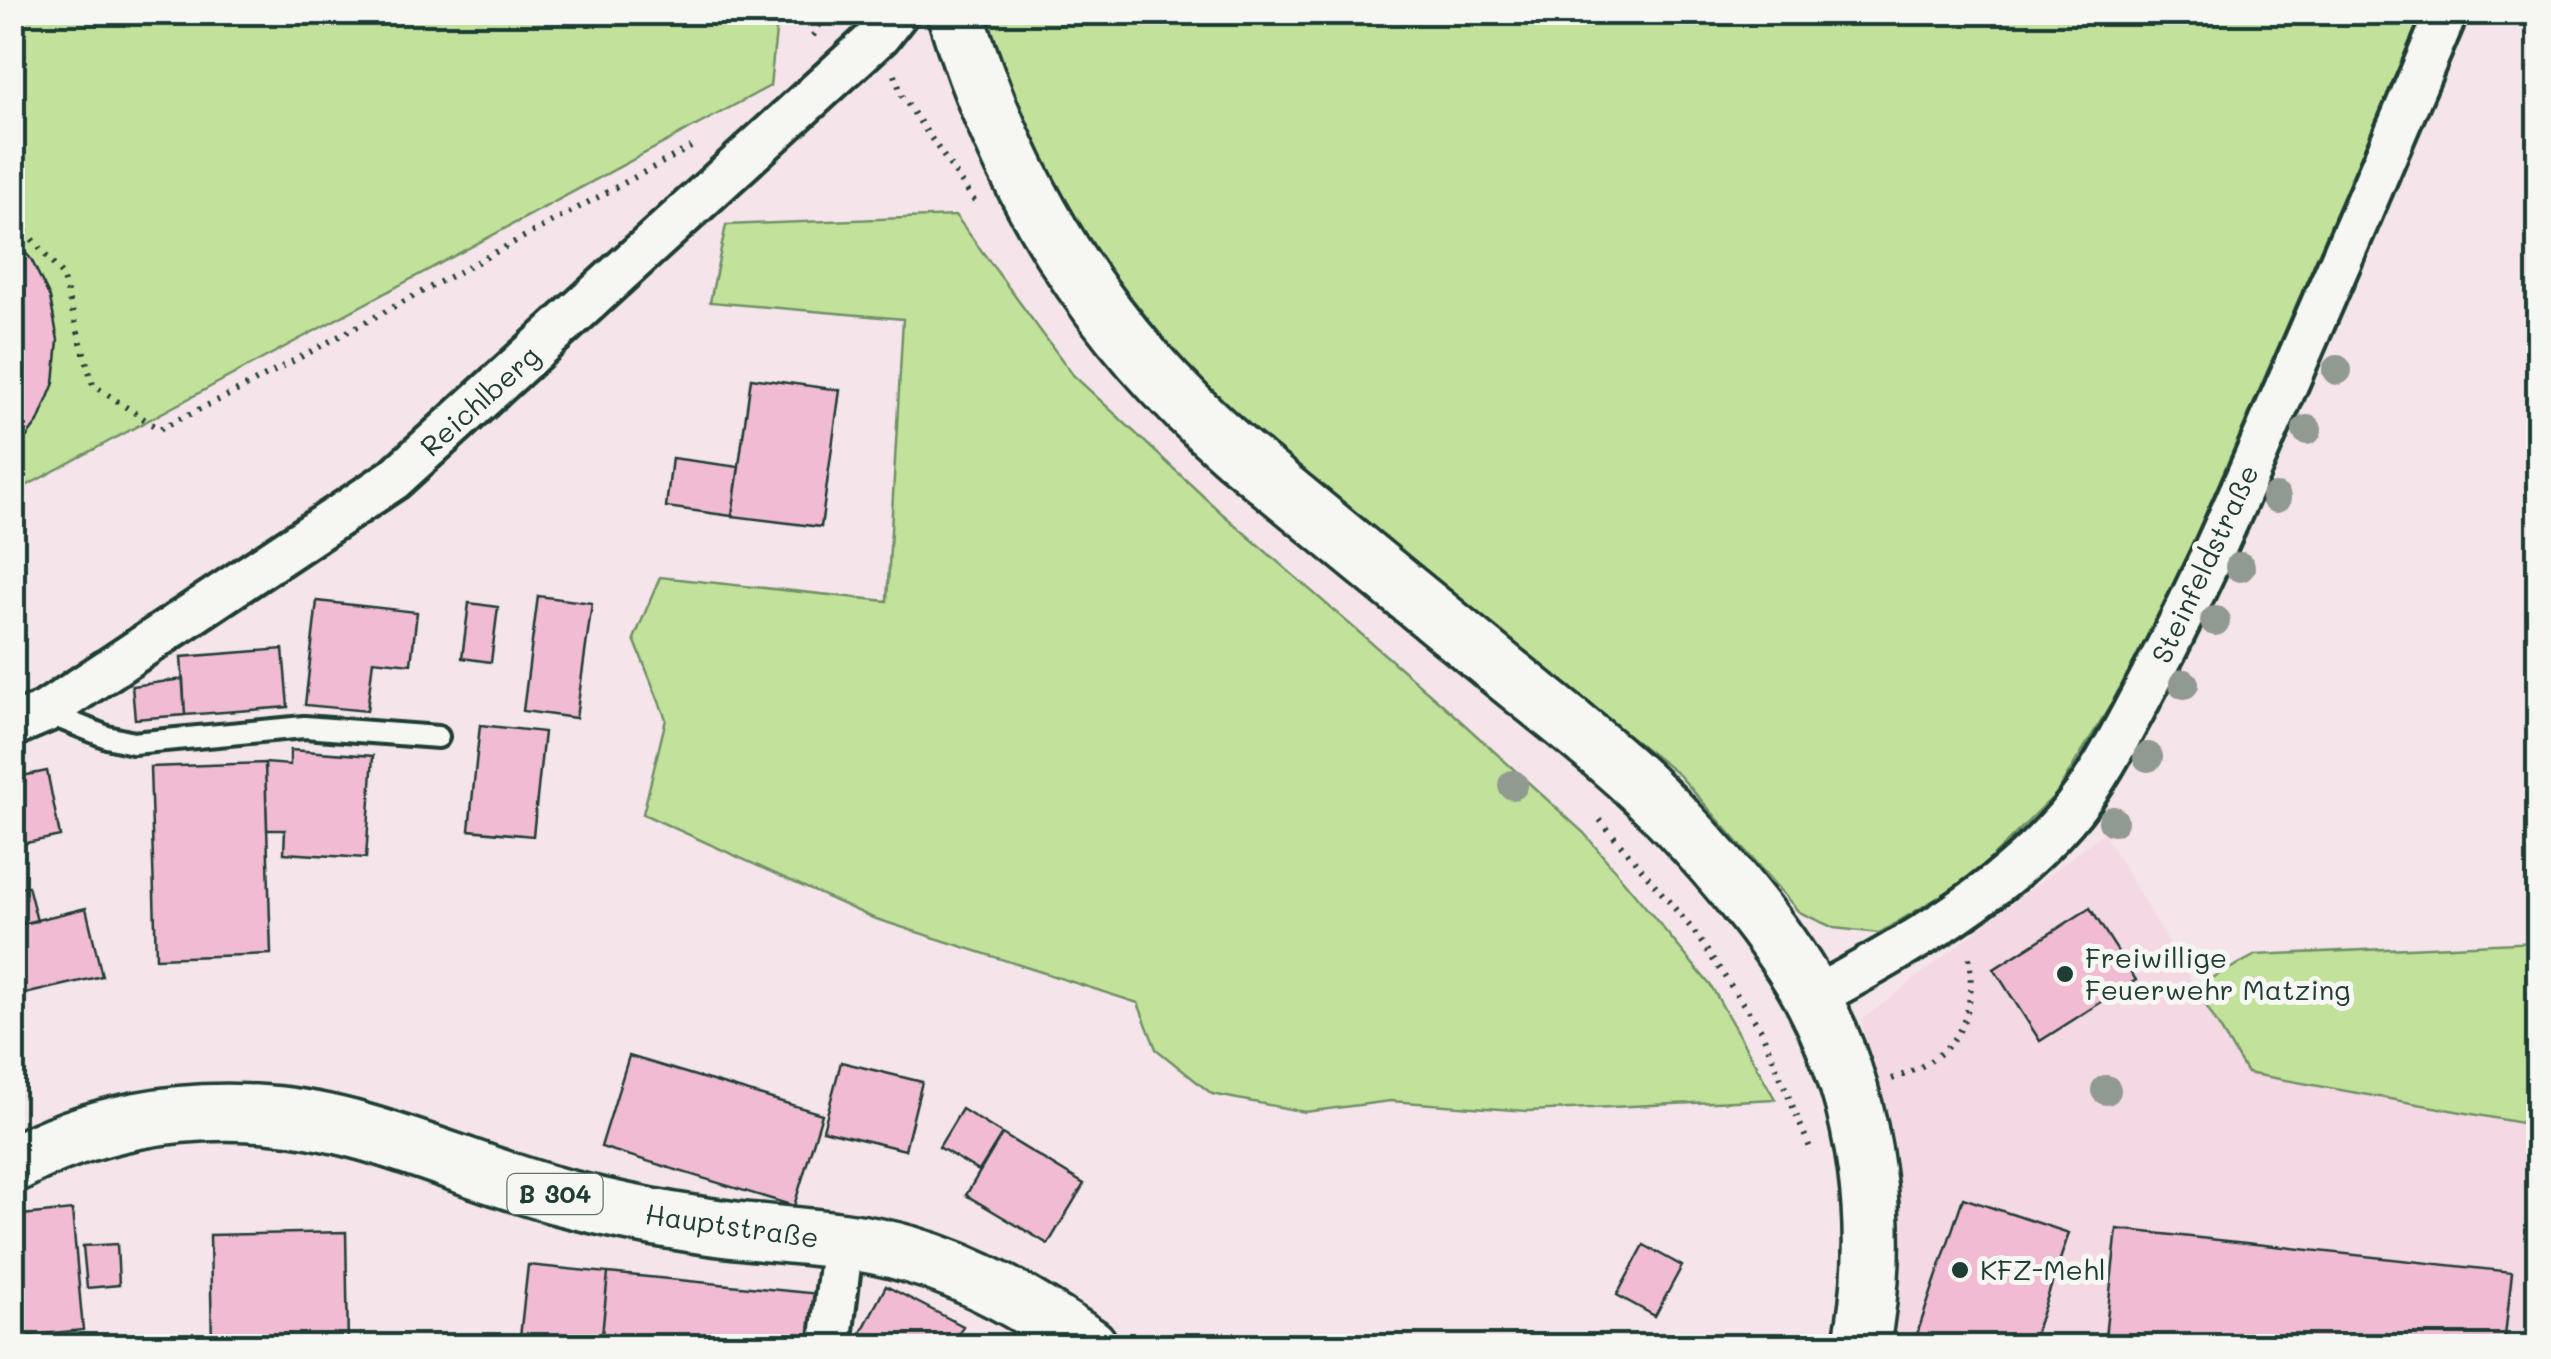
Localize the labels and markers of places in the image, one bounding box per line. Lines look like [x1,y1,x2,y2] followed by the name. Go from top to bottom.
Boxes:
[2085,939,2351,1007] place label: Freiwillige Feuerwehr Matzing
[2054,963,2076,985] marker: Freiwillige Feuerwehr Matzing
[1980,1251,2106,1287] place label: KFZ-Mehl
[1949,1259,1971,1281] marker: KFZ-Mehl

